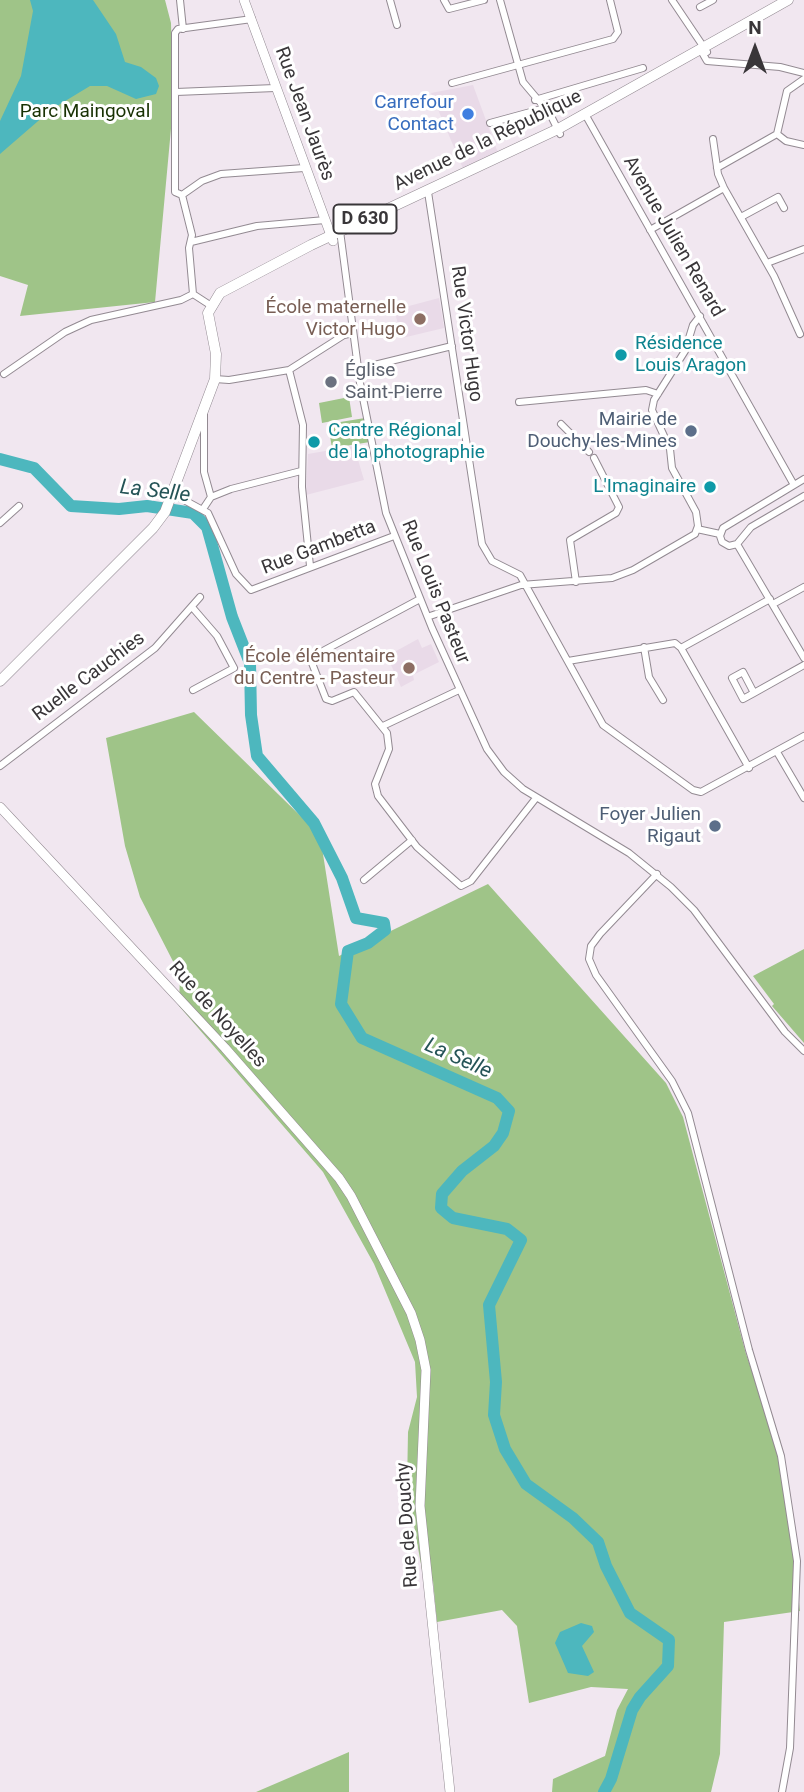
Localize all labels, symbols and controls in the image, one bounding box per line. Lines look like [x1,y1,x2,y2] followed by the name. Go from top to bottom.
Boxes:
[720,14,790,84] north arrow
[748,16,762,39] text: N
[269,44,339,184] street label: Rue Jean Jaurès
[390,86,586,196] street label: Avenue de la République
[374,92,454,136] place label: Carrefour Contact
[20,101,150,123] park label: Parc Maingoval
[460,106,476,122] marker: Carrefour Contact
[618,153,728,321] street label: Avenue Julien Renard
[334,204,396,233] road number: D 630
[445,264,487,404] street label: Rue Victor Hugo
[266,297,406,341] place label: École maternelle Victor Hugo
[412,311,428,327] marker: École maternelle Victor Hugo
[635,333,746,377] place label: Résidence Louis Aragon
[613,347,629,363] marker: Résidence Louis Aragon
[345,360,443,404] place label: Église Saint-Pierre
[323,374,339,390] marker: Église Saint-Pierre
[527,409,677,453] place label: Mairie de Douchy-les-Mines
[328,420,485,464] place label: Centre Régional de la photographie
[683,423,699,439] marker: Mairie de Douchy-les-Mines
[306,434,322,450] marker: Centre Régional de la photographie
[118,475,192,509] water label: La Selle
[593,476,696,498] place label: L'Imaginaire
[702,479,718,495] marker: L'Imaginaire
[259,516,379,580] street label: Rue Gambetta
[396,517,474,667] street label: Rue Louis Pasteur
[28,627,150,727] street label: Ruelle Cauchies
[234,646,395,690] place label: École élémentaire du Centre - Pasteur
[401,660,417,676] marker: École élémentaire du Centre - Pasteur
[599,804,701,848] place label: Foyer Julien Rigaut
[707,818,723,834] marker: Foyer Julien Rigaut
[163,957,271,1073] street label: Rue de Noyelles
[421,1033,495,1085] water label: La Selle
[392,1462,424,1588] street label: Rue de Douchy

